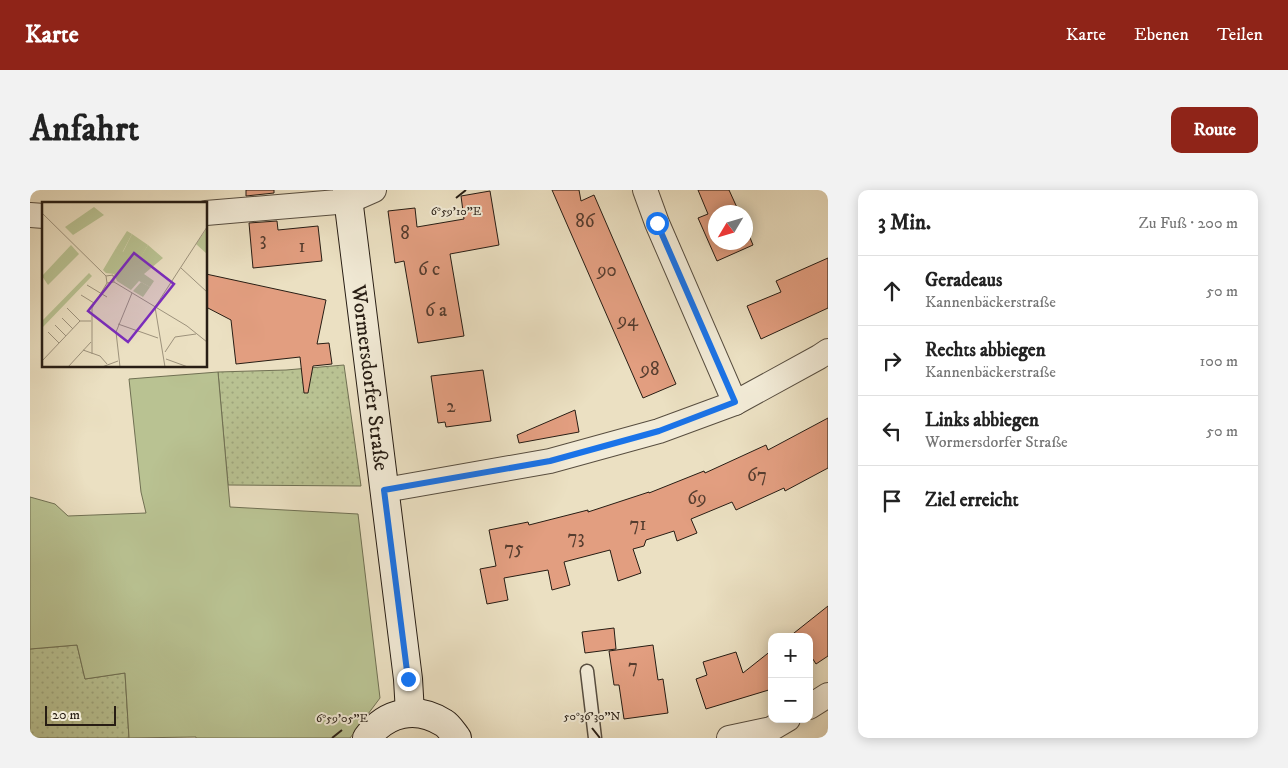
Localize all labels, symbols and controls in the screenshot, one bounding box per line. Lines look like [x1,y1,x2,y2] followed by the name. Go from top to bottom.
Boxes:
[25,20,79,50] text: Karte
[1066,24,1106,46] text: Karte
[1134,24,1189,46] text: Ebenen
[1217,24,1263,46] text: Teilen
[1171,107,1258,153] button: Route
[30,108,139,152] text: Anfahrt
[42,202,208,368] inset map
[431,204,482,219] text: 6°59'10"E
[708,205,753,250] north arrow
[575,210,596,233] house number: 86
[878,210,931,236] text: 3 Min.
[646,212,669,235] route start
[1139,213,1238,233] text: Zu Fuß · 200 m
[400,222,410,245] house number: 8
[259,228,267,251] house number: 3
[299,235,306,258] house number: 1
[418,258,440,281] house number: 6 c
[596,259,617,282] house number: 90
[925,269,1002,292] text: Geradeaus
[878,277,906,305] icon: ahead
[1206,281,1238,301] text: 50 m
[345,282,394,473] street label: Wormersdorfer Straße
[925,292,1056,312] text: Kannenbäckerstraße
[425,299,447,322] house number: 6 a
[617,309,639,332] house number: 94
[925,339,1046,362] text: Rechts abbiegen
[878,347,906,375] icon: right
[1200,351,1238,371] text: 100 m
[640,358,660,381] house number: 98
[925,362,1056,382] text: Kannenbäckerstraße
[446,395,456,418] house number: 2
[925,409,1039,432] text: Links abbiegen
[878,417,906,445] icon: left
[1206,421,1238,441] text: 50 m
[925,432,1068,452] text: Wormersdorfer Straße
[747,464,767,487] house number: 67
[687,487,707,510] house number: 69
[878,487,906,515] icon: arrive
[925,489,1019,512] text: Ziel erreicht
[630,513,647,536] house number: 71
[567,526,585,549] house number: 73
[504,537,524,560] house number: 75
[768,633,813,723] map controls
[768,633,813,678] button: +
[628,655,638,678] house number: 7
[397,668,420,691] route end
[768,678,813,723] button: −
[45,703,116,726] scale bar
[52,706,80,724] text: 20 m
[564,709,621,724] text: 50°36'30"N
[316,711,368,726] text: 6°59'05"E

